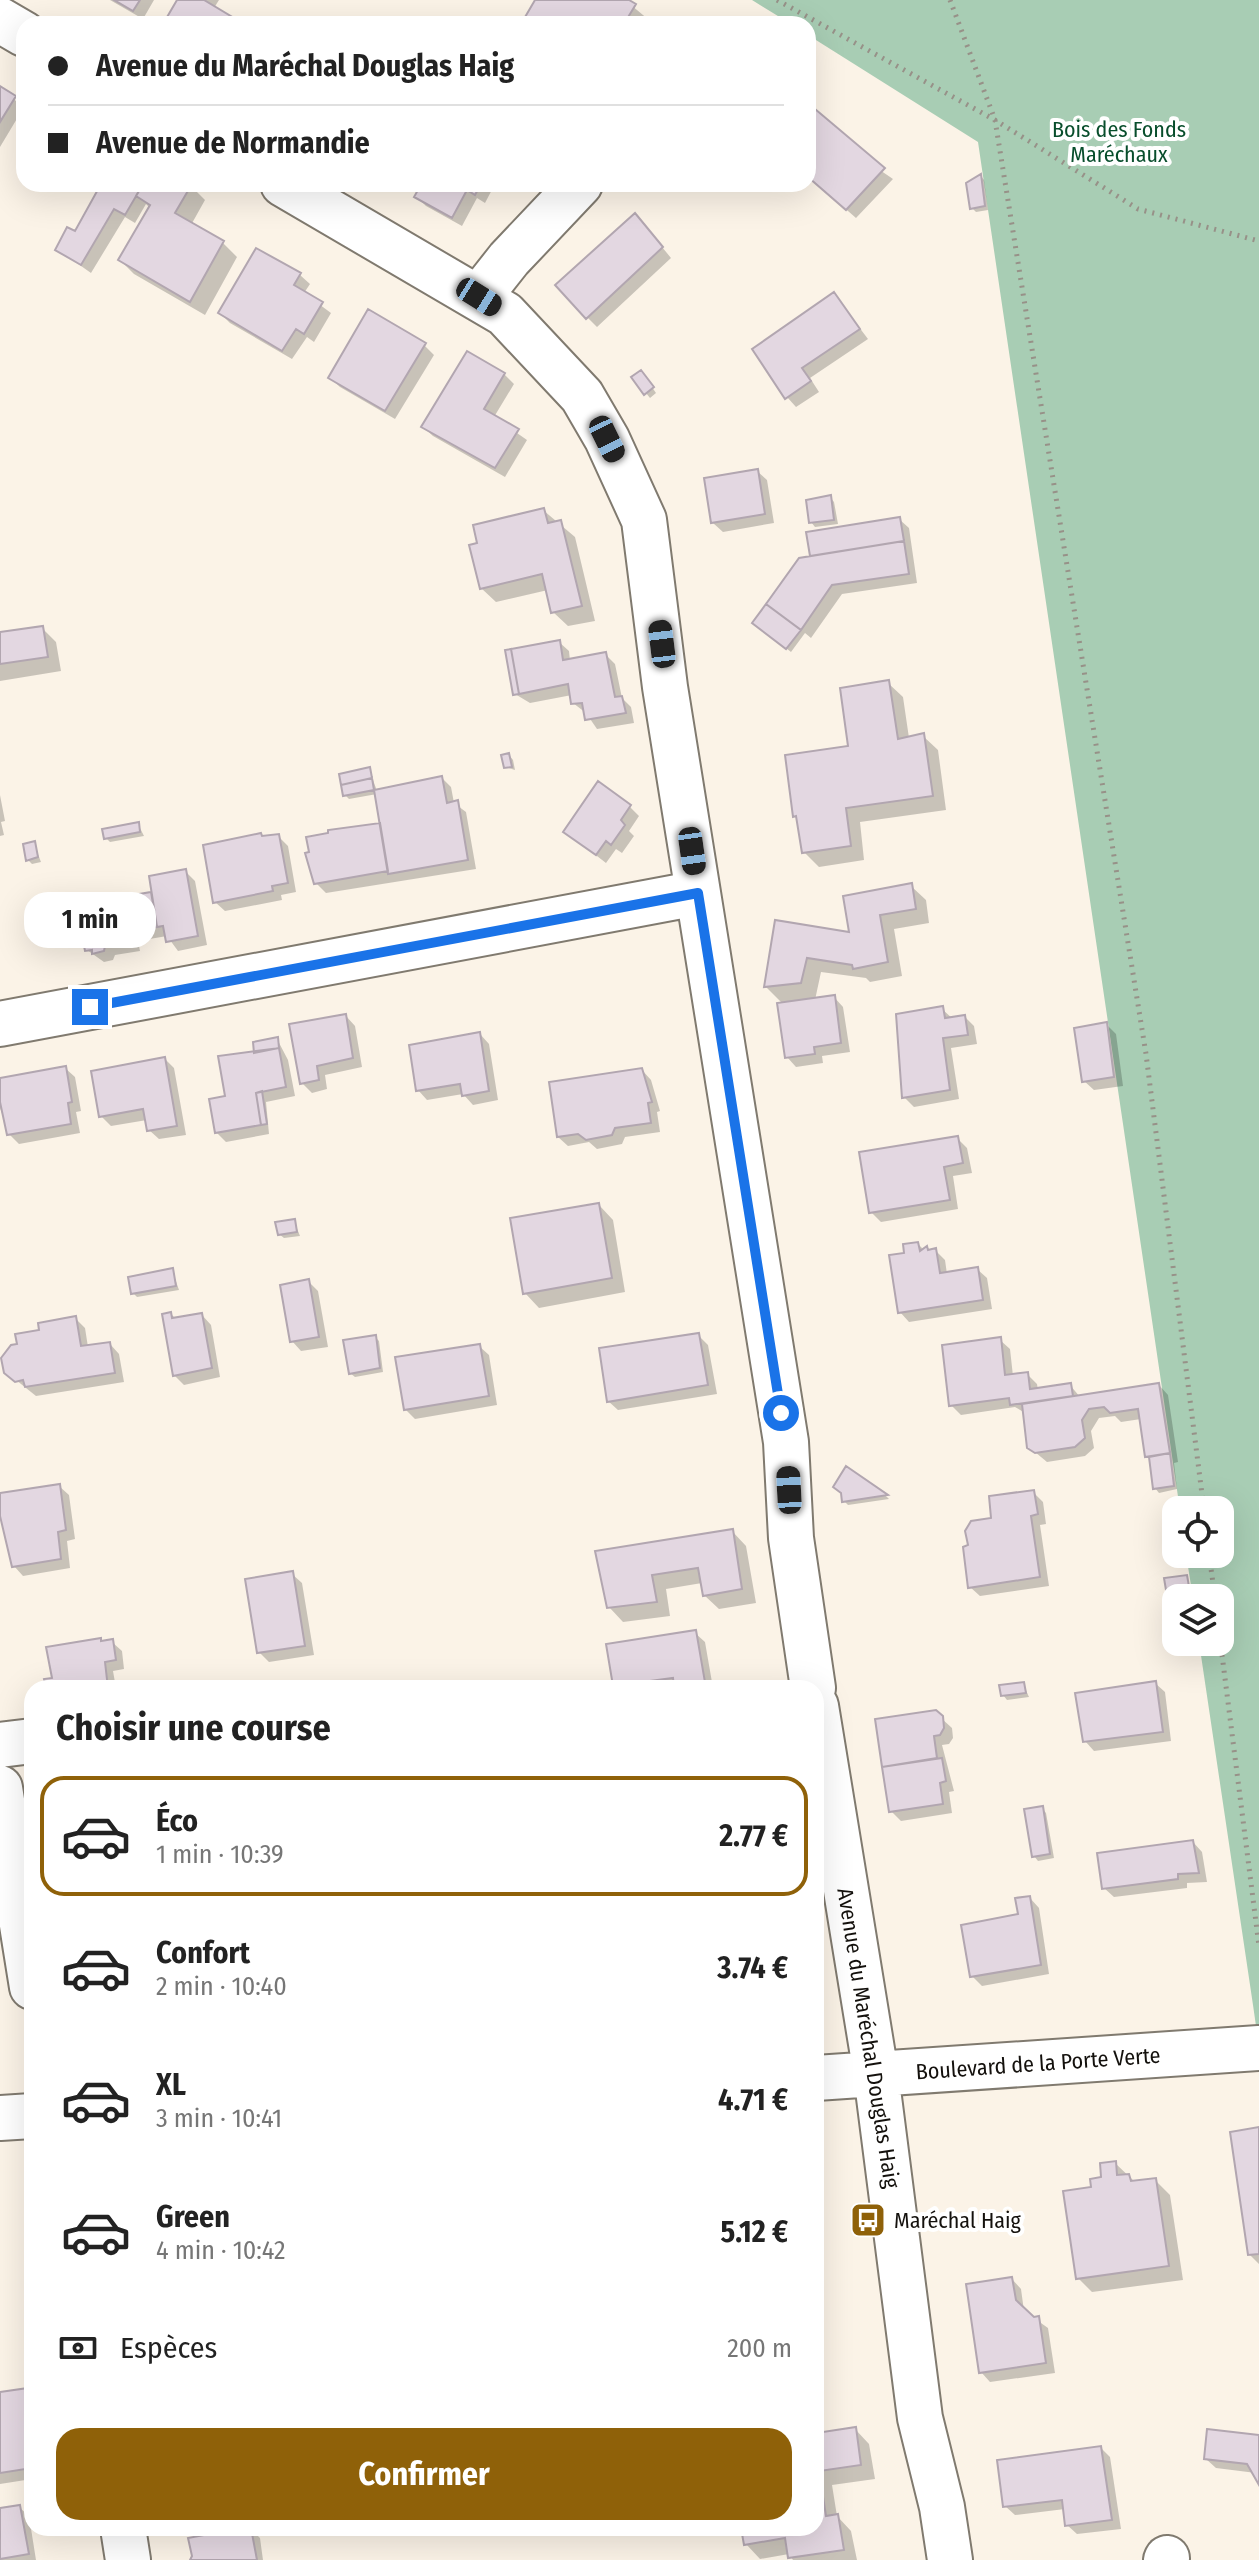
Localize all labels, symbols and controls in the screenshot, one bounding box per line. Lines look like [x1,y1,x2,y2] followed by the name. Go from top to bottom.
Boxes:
[96,48,514,84] text: Avenue du Maréchal Douglas Haig
[1052,116,1186,168] park label: Bois des Fonds Maréchaux
[96,125,370,161] text: Avenue de Normandie
[452,274,506,320] car
[586,412,628,466] car
[647,619,677,669] car
[677,826,707,876] car
[24,891,156,947] callout: 1 min
[62,904,118,935] text: 1 min
[72,989,108,1025] route end
[763,1395,799,1431] route start
[776,1465,802,1515] car
[1162,1496,1234,1656] map controls
[1162,1496,1234,1568] button: locate
[1162,1584,1234,1656] button: layers
[56,1706,331,1750] text: Choisir une course
[60,1800,132,1872] icon: car
[156,1803,198,1839] text: Éco
[719,1818,788,1854] text: 2.77 €
[156,1839,284,1870] text: 1 min · 10:39
[831,1886,906,2191] street label: Avenue du Maréchal Douglas Haig
[60,1932,132,2004] icon: car
[156,1935,250,1971] text: Confort
[717,1950,788,1986] text: 3.74 €
[156,1971,287,2002] text: 2 min · 10:40
[915,2041,1161,2086] street label: Boulevard de la Porte Verte
[60,2064,132,2136] icon: car
[156,2067,186,2103] text: XL
[718,2082,788,2118] text: 4.71 €
[156,2103,282,2134] text: 3 min · 10:41
[60,2196,132,2268] icon: car
[156,2199,230,2235] text: Green
[849,2201,887,2239] bus stop icon: Maréchal Haig
[894,2207,1022,2234] place label: Maréchal Haig
[721,2214,788,2250] text: 5.12 €
[156,2235,285,2266] text: 4 min · 10:42
[56,2326,100,2370] icon: cash
[120,2330,217,2366] text: Espèces
[727,2333,792,2364] text: 200 m
[56,2428,792,2520] button: Confirmer

